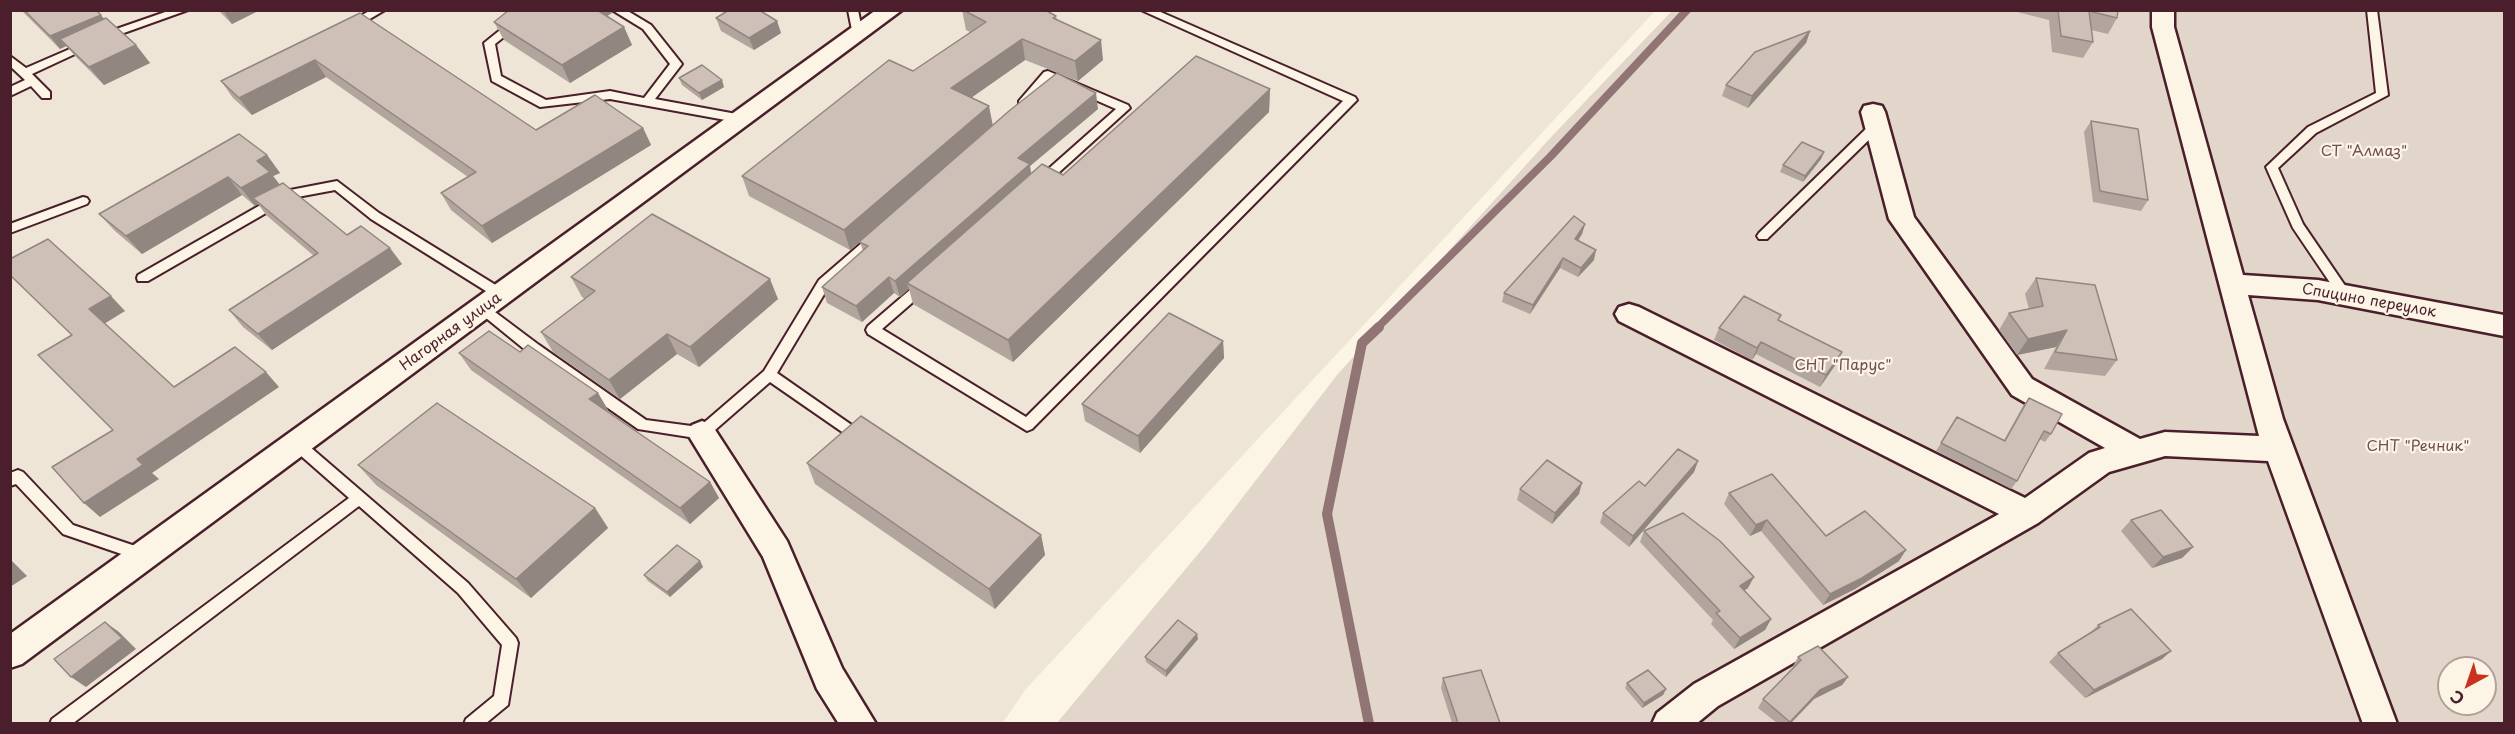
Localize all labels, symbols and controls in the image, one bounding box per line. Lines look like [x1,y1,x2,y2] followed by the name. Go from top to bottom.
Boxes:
[2321,143,2407,161] park label: СТ "Алмаз"
[2300,280,2438,322] street label: Спицино переулок
[397,289,505,375] street label: Нагорная улица
[1795,357,1891,375] park label: СНТ "Парус"
[2367,438,2469,456] park label: СНТ "Речник"
[2437,656,2497,716] north arrow
[2444,685,2469,711] text: С

